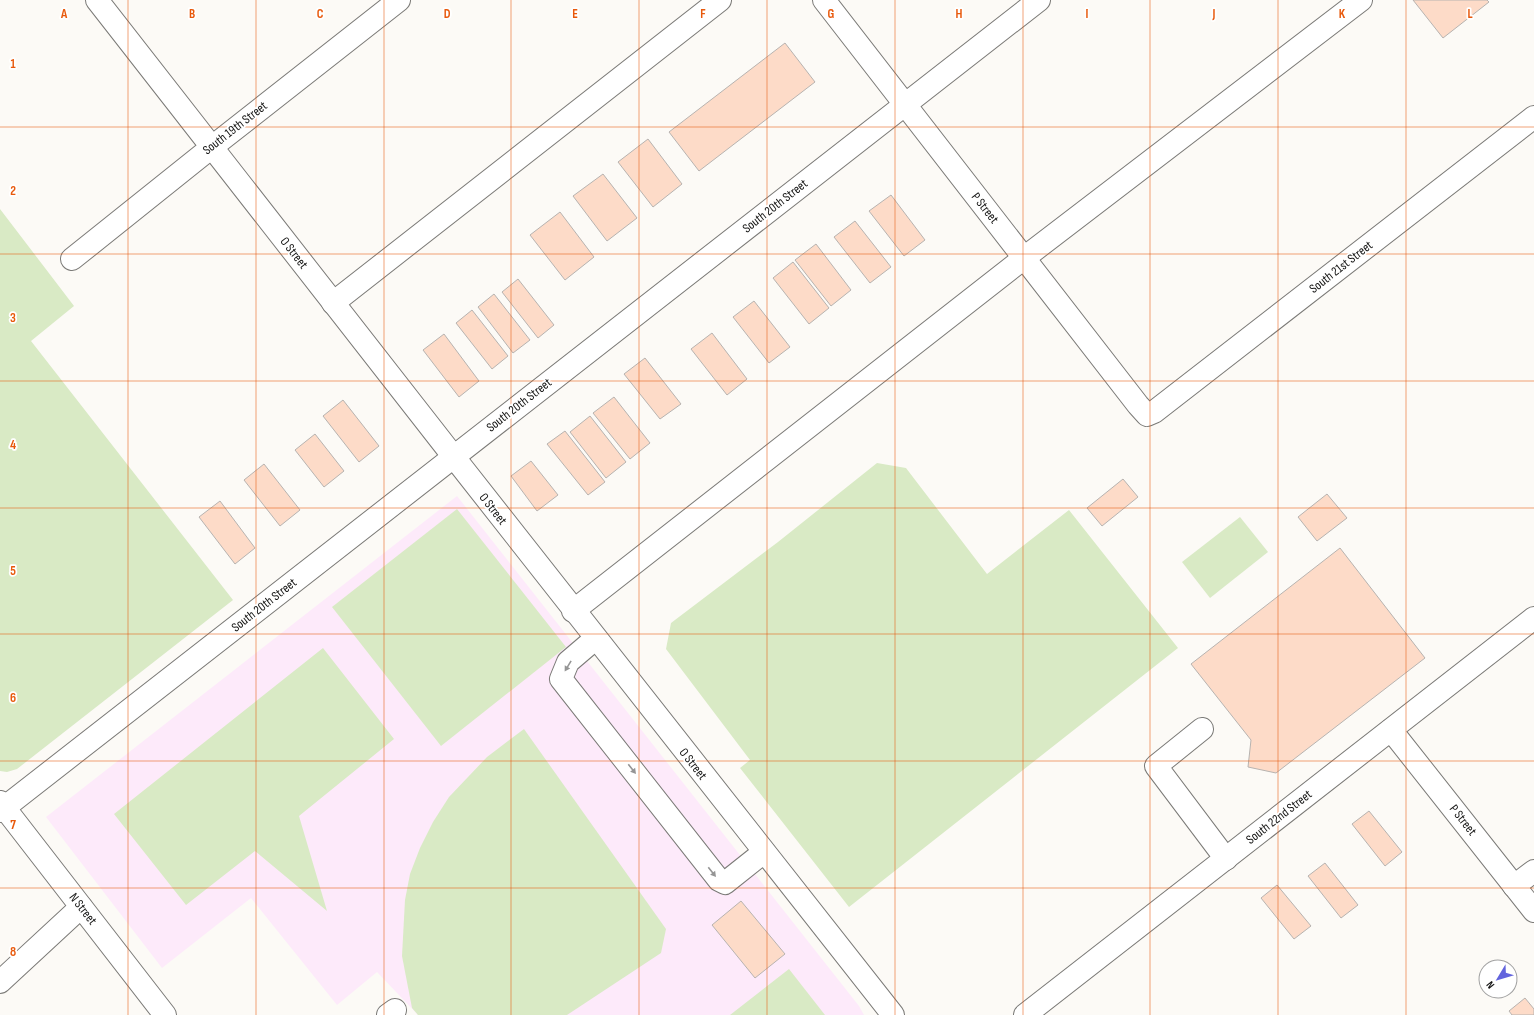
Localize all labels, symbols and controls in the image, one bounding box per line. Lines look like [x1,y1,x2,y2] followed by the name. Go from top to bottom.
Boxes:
[60,6,68,22] text: A
[189,6,195,22] text: B
[317,6,324,22] text: C
[444,6,451,22] text: D
[572,6,578,22] text: E
[700,6,706,22] text: F
[828,6,835,22] text: G
[956,6,963,22] text: H
[1086,6,1089,22] text: I
[1212,6,1216,22] text: J
[1339,6,1346,22] text: K
[1467,6,1473,22] text: L
[10,56,16,72] text: 1
[200,98,270,158] street label: South 19th Street
[739,176,811,236] street label: South 20th Street
[10,183,16,199] text: 2
[968,189,1002,227] street label: P Street
[277,234,311,272] street label: O Street
[1306,237,1376,297] street label: South 21st Street
[10,310,16,326] text: 3
[483,375,555,435] street label: South 20th Street
[10,437,16,453] text: 4
[476,490,510,528] street label: O Street
[10,563,16,579] text: 5
[228,575,300,635] street label: South 20th Street
[564,660,571,671] one-way arrow
[10,690,16,706] text: 6
[676,745,710,783] street label: O Street
[627,764,636,775] one-way arrow
[1243,786,1315,848] street label: South 22nd Street
[1446,801,1480,839] street label: P Street
[10,817,16,833] text: 7
[708,866,716,877] one-way arrow
[66,890,100,928] street label: N Street
[10,944,16,960] text: 8
[1478,959,1518,999] north arrow
[1484,978,1497,991] text: N

